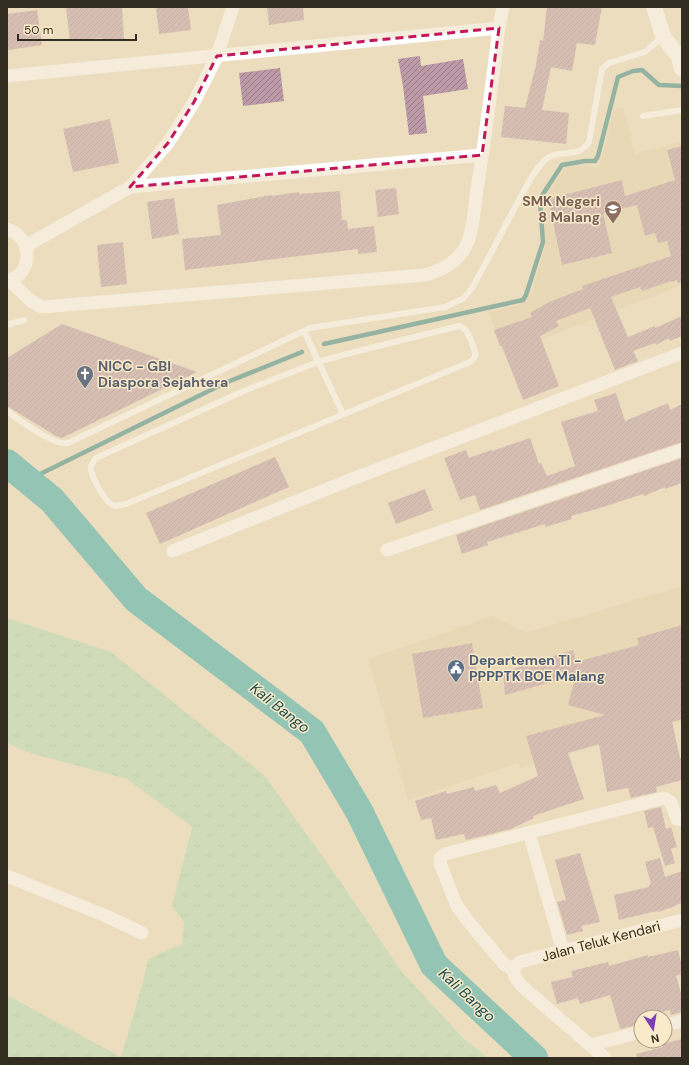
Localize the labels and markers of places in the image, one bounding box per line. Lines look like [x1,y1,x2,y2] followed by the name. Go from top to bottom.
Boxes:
[522,192,600,226] place label: SMK Negeri 8 Malang
[603,199,623,224] school or university icon: SMK Negeri 8 Malang
[98,357,228,391] place label: NICC - GBI Diaspora Sejahtera
[75,364,95,389] church icon: NICC - GBI Diaspora Sejahtera
[469,651,605,685] place label: Departemen TI - PPPPTK BOE Malang
[446,658,466,683] public building icon: Departemen TI - PPPPTK BOE Malang

